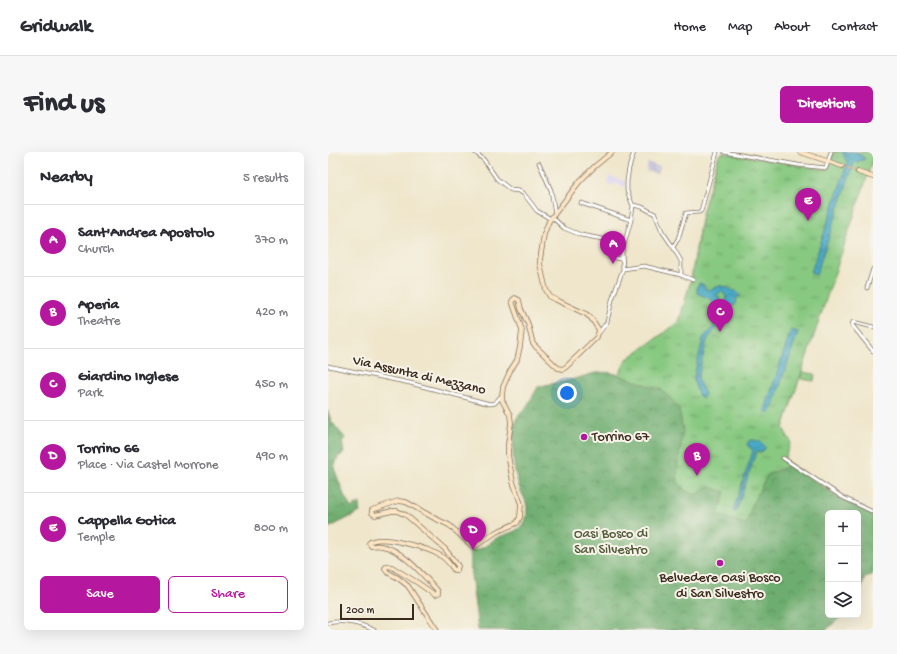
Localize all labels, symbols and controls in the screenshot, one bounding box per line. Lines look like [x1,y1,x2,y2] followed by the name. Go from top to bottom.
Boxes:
[20,16,92,39] text: Gridwalk
[674,19,706,36] text: Home
[728,19,752,36] text: Map
[774,19,810,36] text: About
[832,19,877,36] text: Contact
[780,86,873,123] button: Directions
[24,88,104,121] text: Find us
[40,168,93,188] text: Nearby
[243,171,288,186] text: 5 results
[795,188,821,221] pin: E
[78,224,215,242] text: Sant'Andrea Apostolo
[600,231,626,264] pin: A
[49,233,57,248] text: A
[255,233,288,248] text: 370 m
[78,242,114,257] text: Church
[78,296,119,314] text: Aperia
[707,299,733,332] pin: C
[50,305,56,320] text: B
[256,305,288,320] text: 420 m
[78,314,121,329] text: Theatre
[350,352,487,400] street label: Via Assunta di Mezzano
[78,368,178,386] text: Giardino Inglese
[49,377,57,392] text: C
[255,377,288,392] text: 450 m
[557,383,577,403] your location
[78,386,103,401] text: Park
[591,429,650,446] place label: Torrino 67
[579,432,589,442] marker: Torrino 67
[78,440,139,458] text: Torrino 66
[684,443,710,476] pin: B
[49,449,57,464] text: D
[256,449,288,464] text: 490 m
[78,458,219,473] text: Place · Via Castel Morrone
[825,510,861,618] map controls
[825,510,861,546] button: +
[78,512,176,530] text: Cappella Gotica
[460,517,486,550] pin: D
[49,521,57,536] text: E
[254,521,288,536] text: 800 m
[574,526,648,559] park label: Oasi Bosco di San Silvestro
[78,530,115,545] text: Temple
[825,546,861,582] button: −
[715,558,725,568] marker: Belvedere Oasi Bosco di San Silvestro
[658,570,781,603] place label: Belvedere Oasi Bosco di San Silvestro
[40,576,160,613] button: Save
[168,576,288,613] button: Share
[825,582,861,618] button: layers
[340,602,414,621] scale bar
[346,605,374,617] text: 200 m

